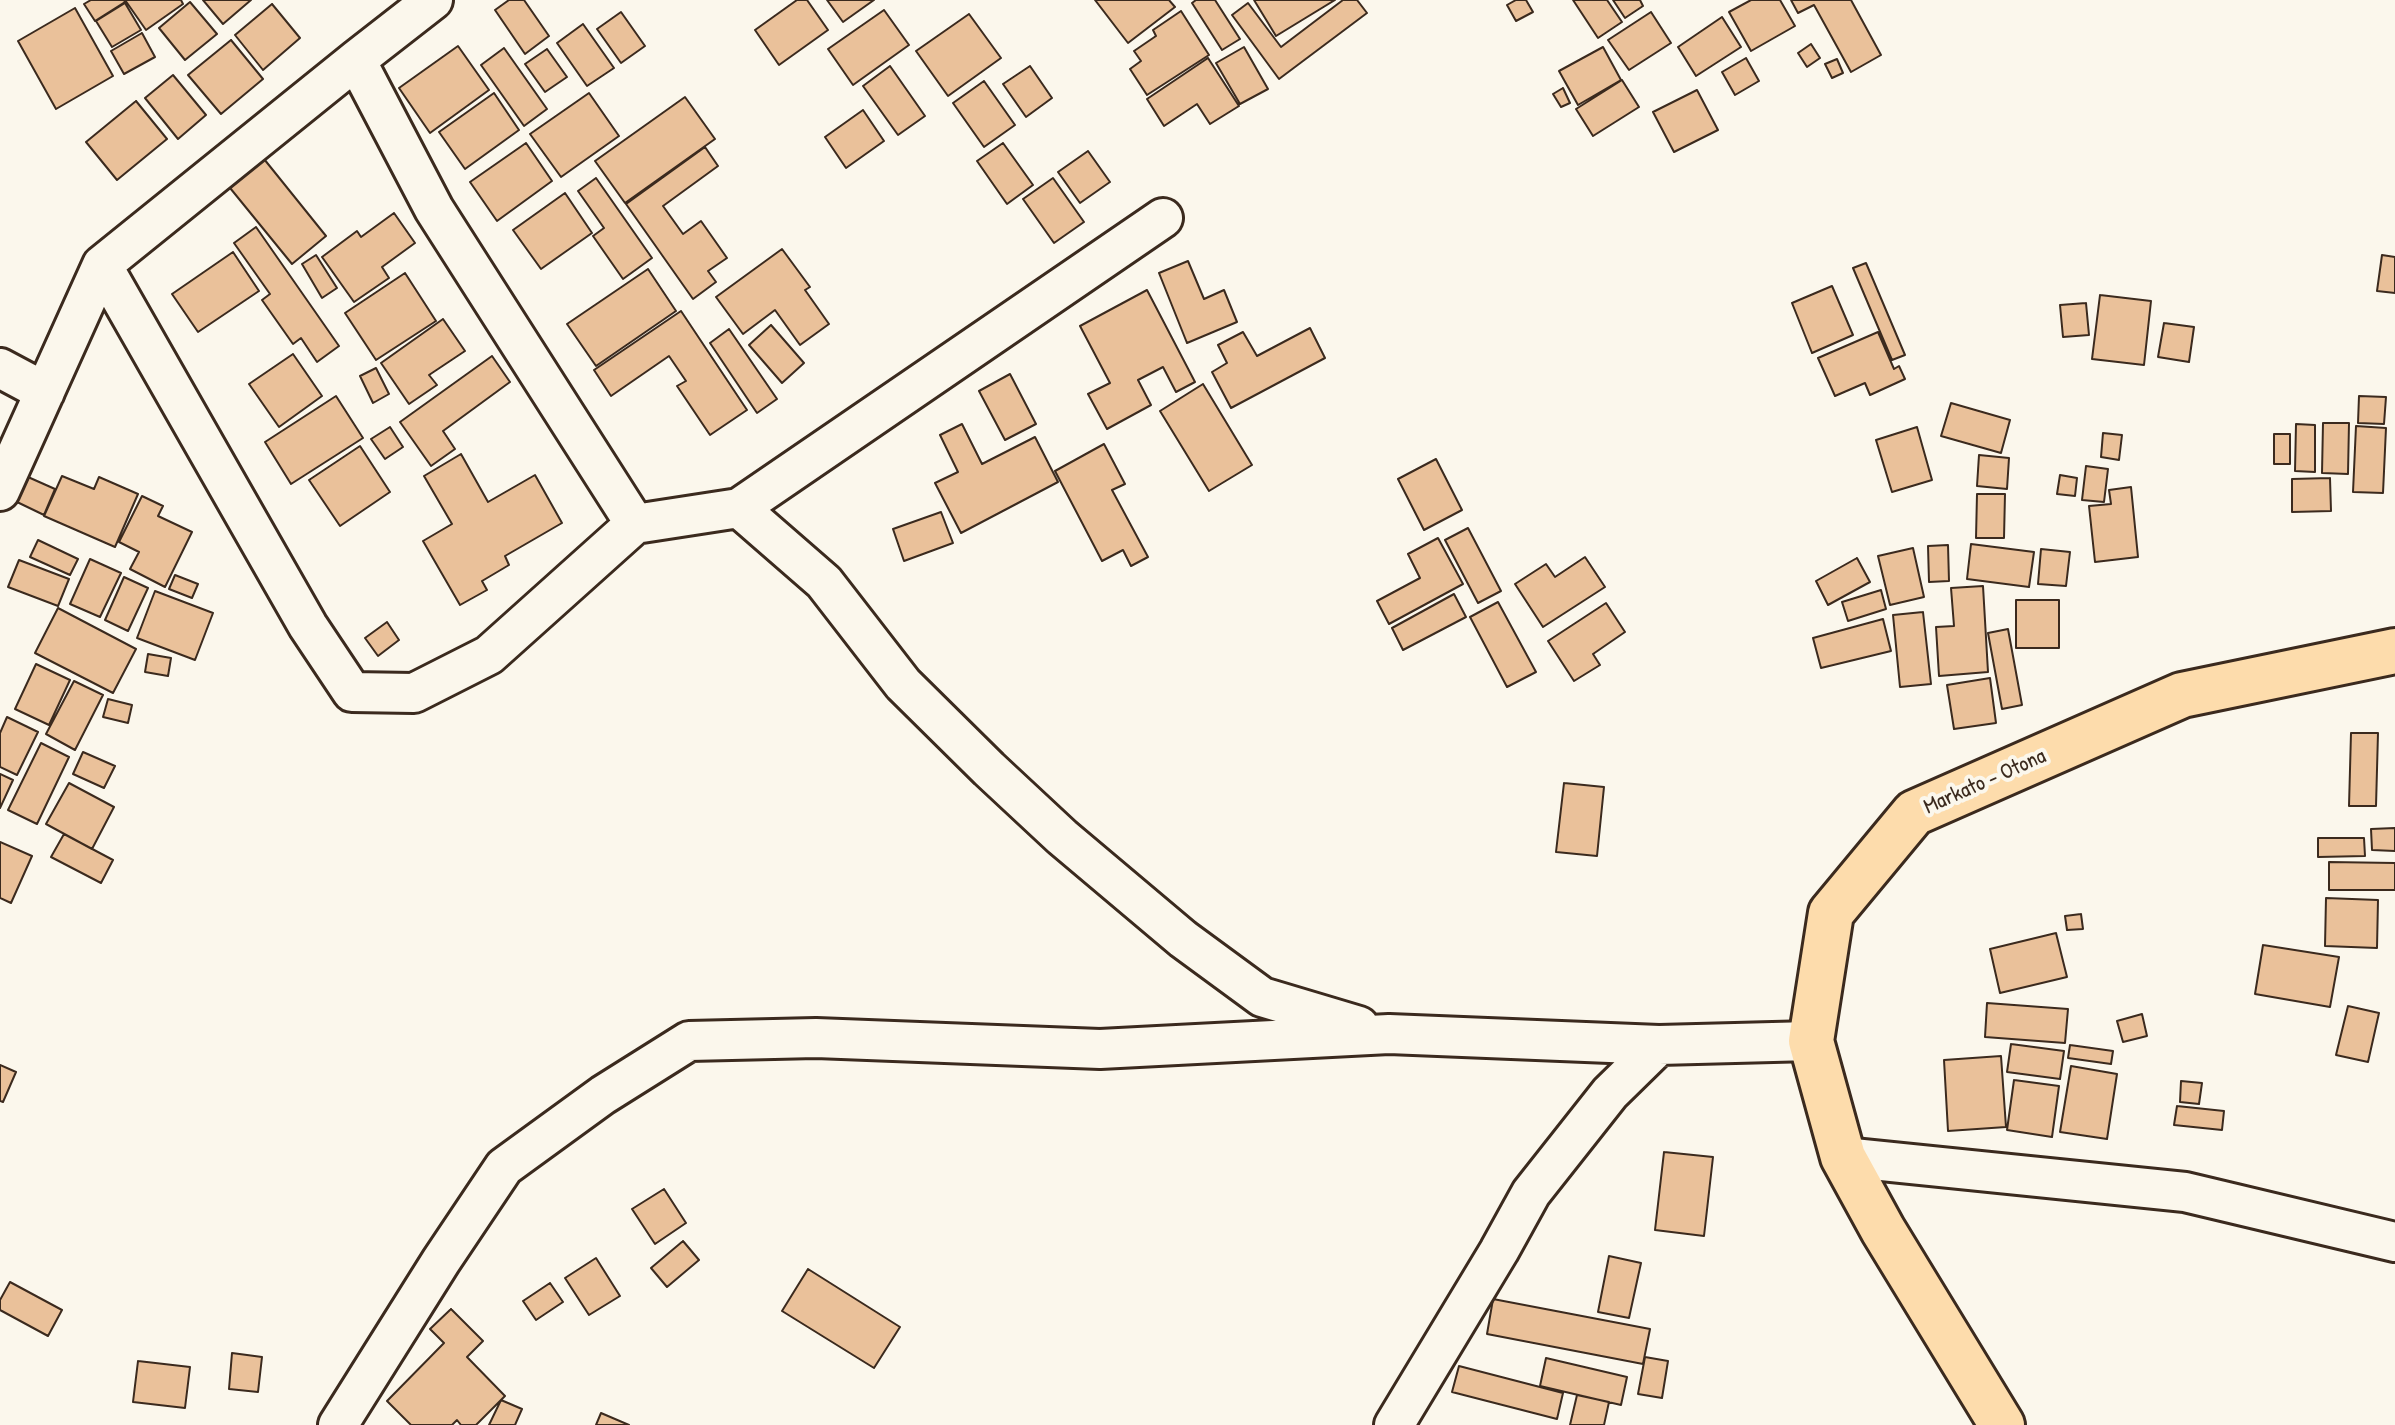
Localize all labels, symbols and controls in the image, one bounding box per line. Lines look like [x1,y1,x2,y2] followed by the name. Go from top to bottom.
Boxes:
[1920,743,2050,821] street label: Markato - Otona

